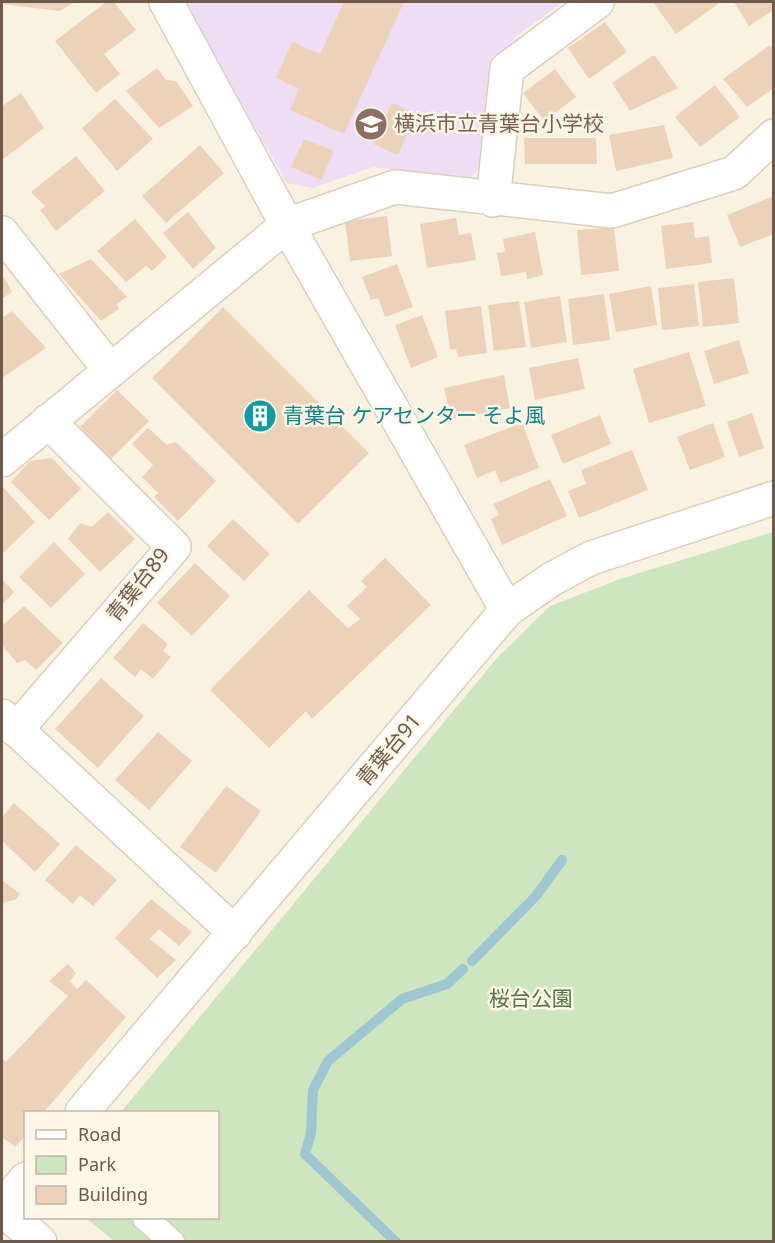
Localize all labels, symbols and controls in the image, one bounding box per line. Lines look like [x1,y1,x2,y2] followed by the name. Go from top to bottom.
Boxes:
[353,106,389,142] school or university icon: 横浜市立青葉台小学校
[394,109,604,137] place label: 横浜市立青葉台小学校
[242,398,278,434] building icon: 青葉台 ケアセンター そよ風
[283,401,546,429] place label: 青葉台 ケアセンター そよ風
[99,541,175,627] street label: 青葉台89
[350,707,427,792] street label: 青葉台91
[489,984,573,1012] park label: 桜台公園
[24,1111,219,1219] legend
[78,1122,121,1146] text: Road
[78,1152,116,1176] text: Park
[78,1182,148,1206] text: Building

